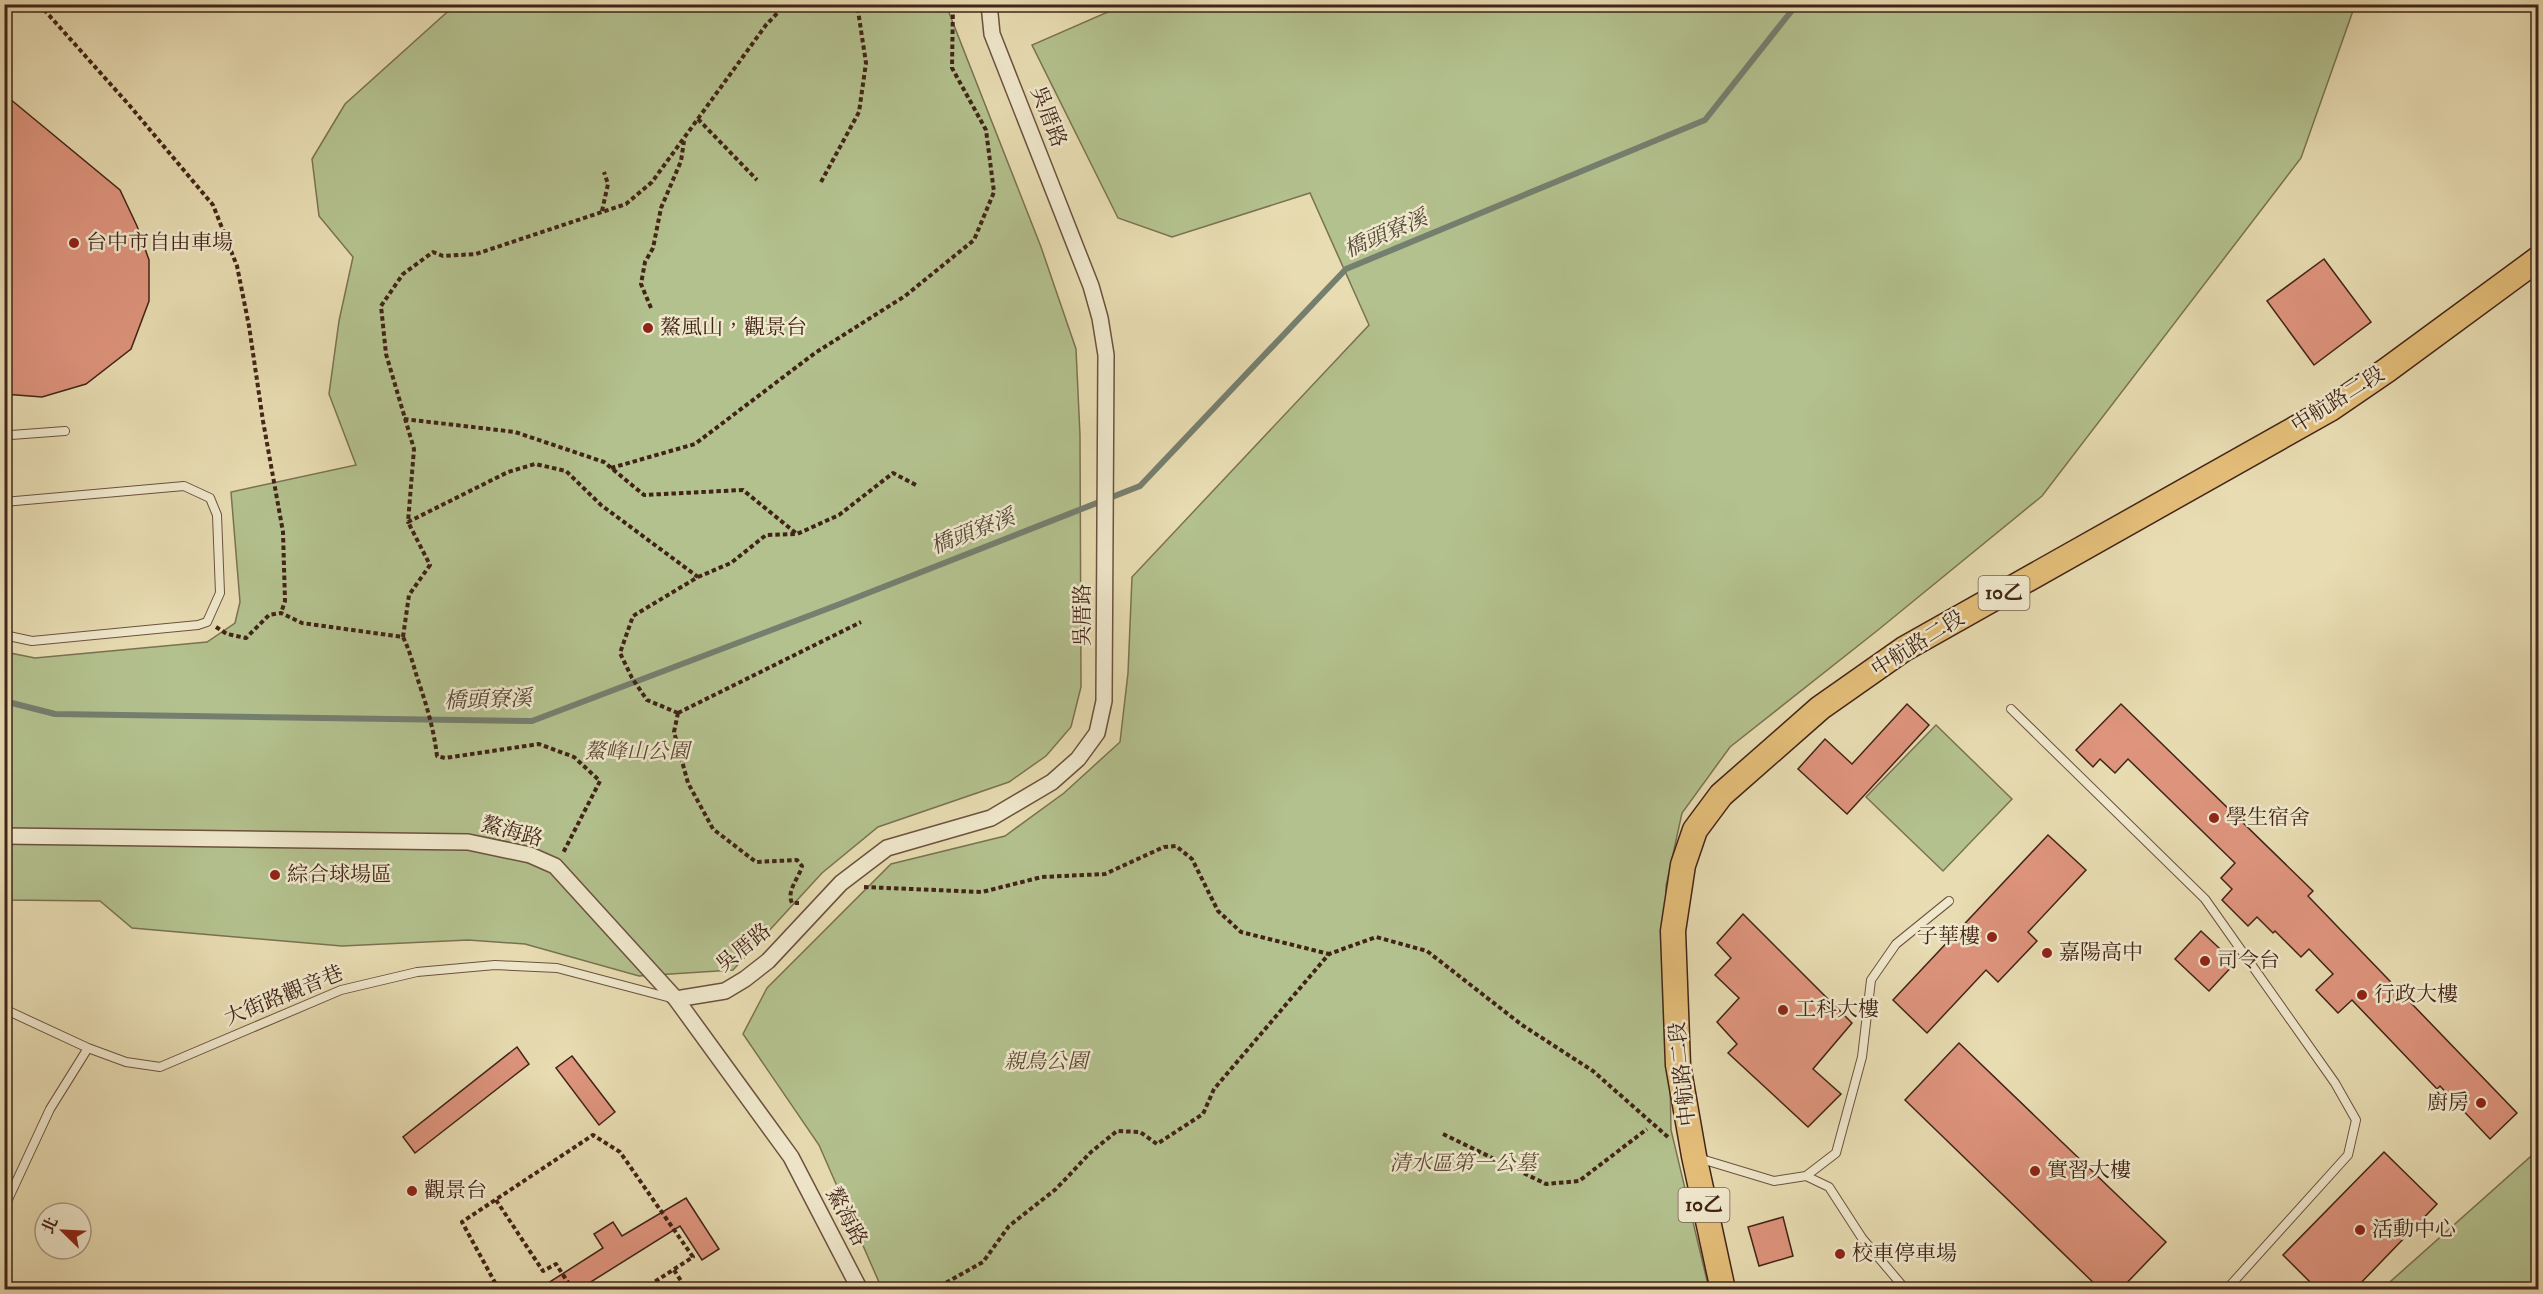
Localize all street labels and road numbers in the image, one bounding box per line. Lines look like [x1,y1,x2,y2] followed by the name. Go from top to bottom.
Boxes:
[1025,83,1071,151] street label: 吳厝路
[2287,361,2389,439] street label: 中航路二段
[1978,576,2030,610] road number: 10乙
[1070,584,1096,647] street label: 吳厝路
[1867,605,1969,683] street label: 中航路二段
[478,811,546,853] street label: 鰲海路
[711,918,777,978] street label: 吳厝路
[221,960,347,1032] street label: 大街路觀音巷
[1665,1020,1701,1128] street label: 中航路二段
[820,1183,872,1251] street label: 鰲海路
[1678,1188,1730,1222] road number: 10乙

